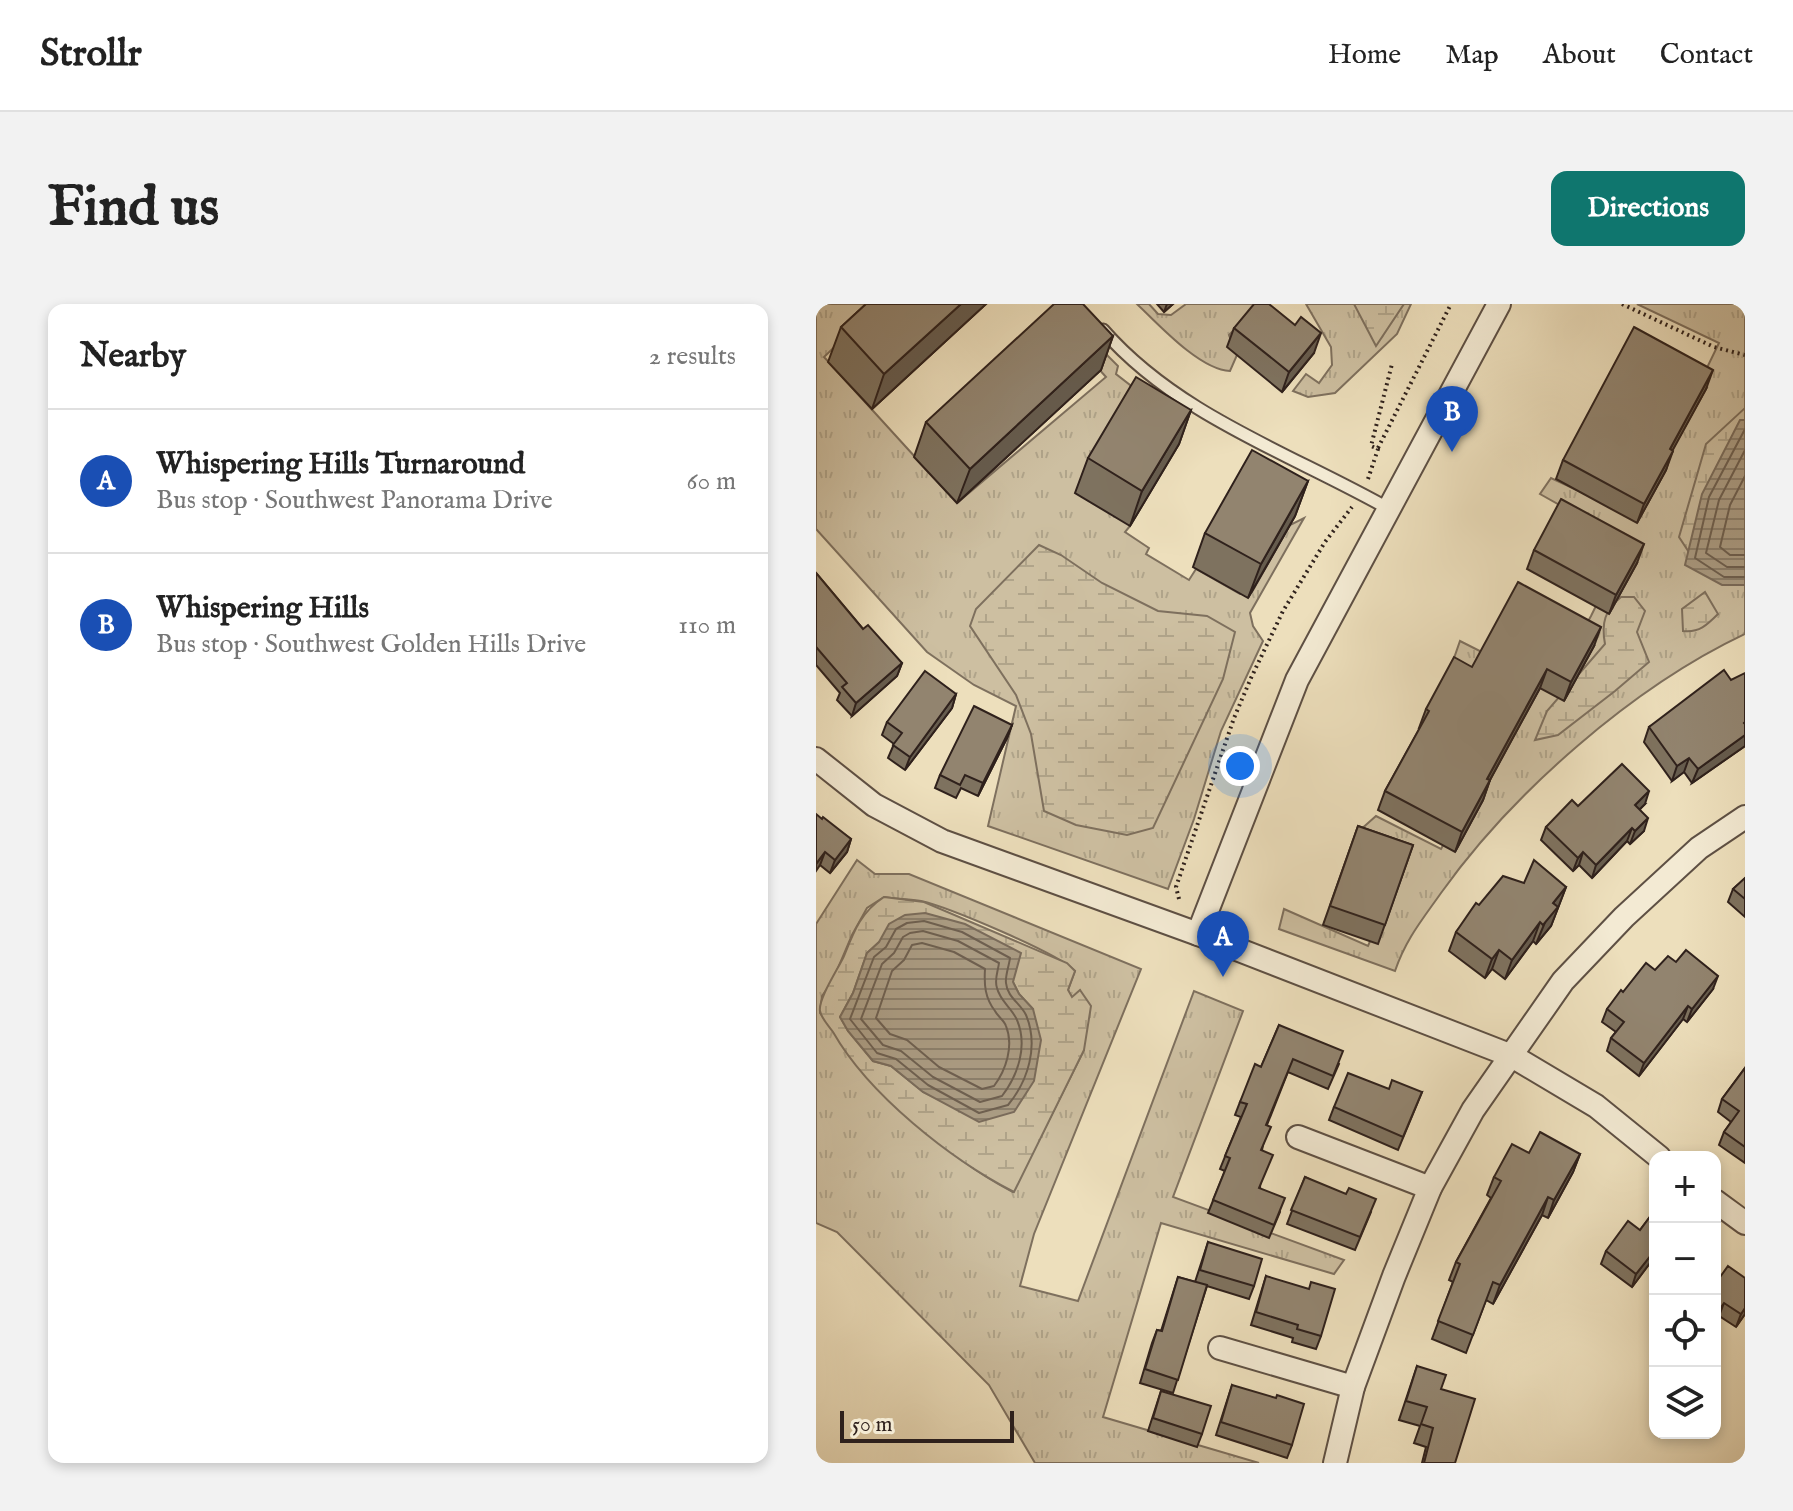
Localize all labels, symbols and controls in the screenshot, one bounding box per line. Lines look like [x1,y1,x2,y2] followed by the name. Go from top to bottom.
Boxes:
[40,31,142,79] text: Strollr
[1328,38,1401,73] text: Home
[1445,38,1499,73] text: Map
[1543,38,1616,73] text: About
[1660,38,1753,73] text: Contact
[1551,171,1745,246] button: Directions
[48,173,219,244] text: Find us
[80,335,186,378] text: Nearby
[649,340,736,373] text: 2 results
[1426,386,1478,452] pin: B
[156,446,525,484] text: Whispering Hills Turnaround
[97,465,115,498] text: A
[687,465,736,498] text: 60 m
[156,484,553,517] text: Bus stop · Southwest Panorama Drive
[156,590,369,628] text: Whispering Hills
[97,609,115,642] text: B
[678,609,736,642] text: 110 m
[156,628,586,661] text: Bus stop · Southwest Golden Hills Drive
[1220,746,1260,786] your location
[1197,911,1249,977] pin: A
[1649,1151,1721,1439] map controls
[1649,1151,1721,1223] button: +
[1649,1223,1721,1295] button: −
[1649,1295,1721,1367] button: locate
[1649,1367,1721,1439] button: layers
[840,1407,1014,1443] scale bar
[852,1411,893,1439] text: 50 m

